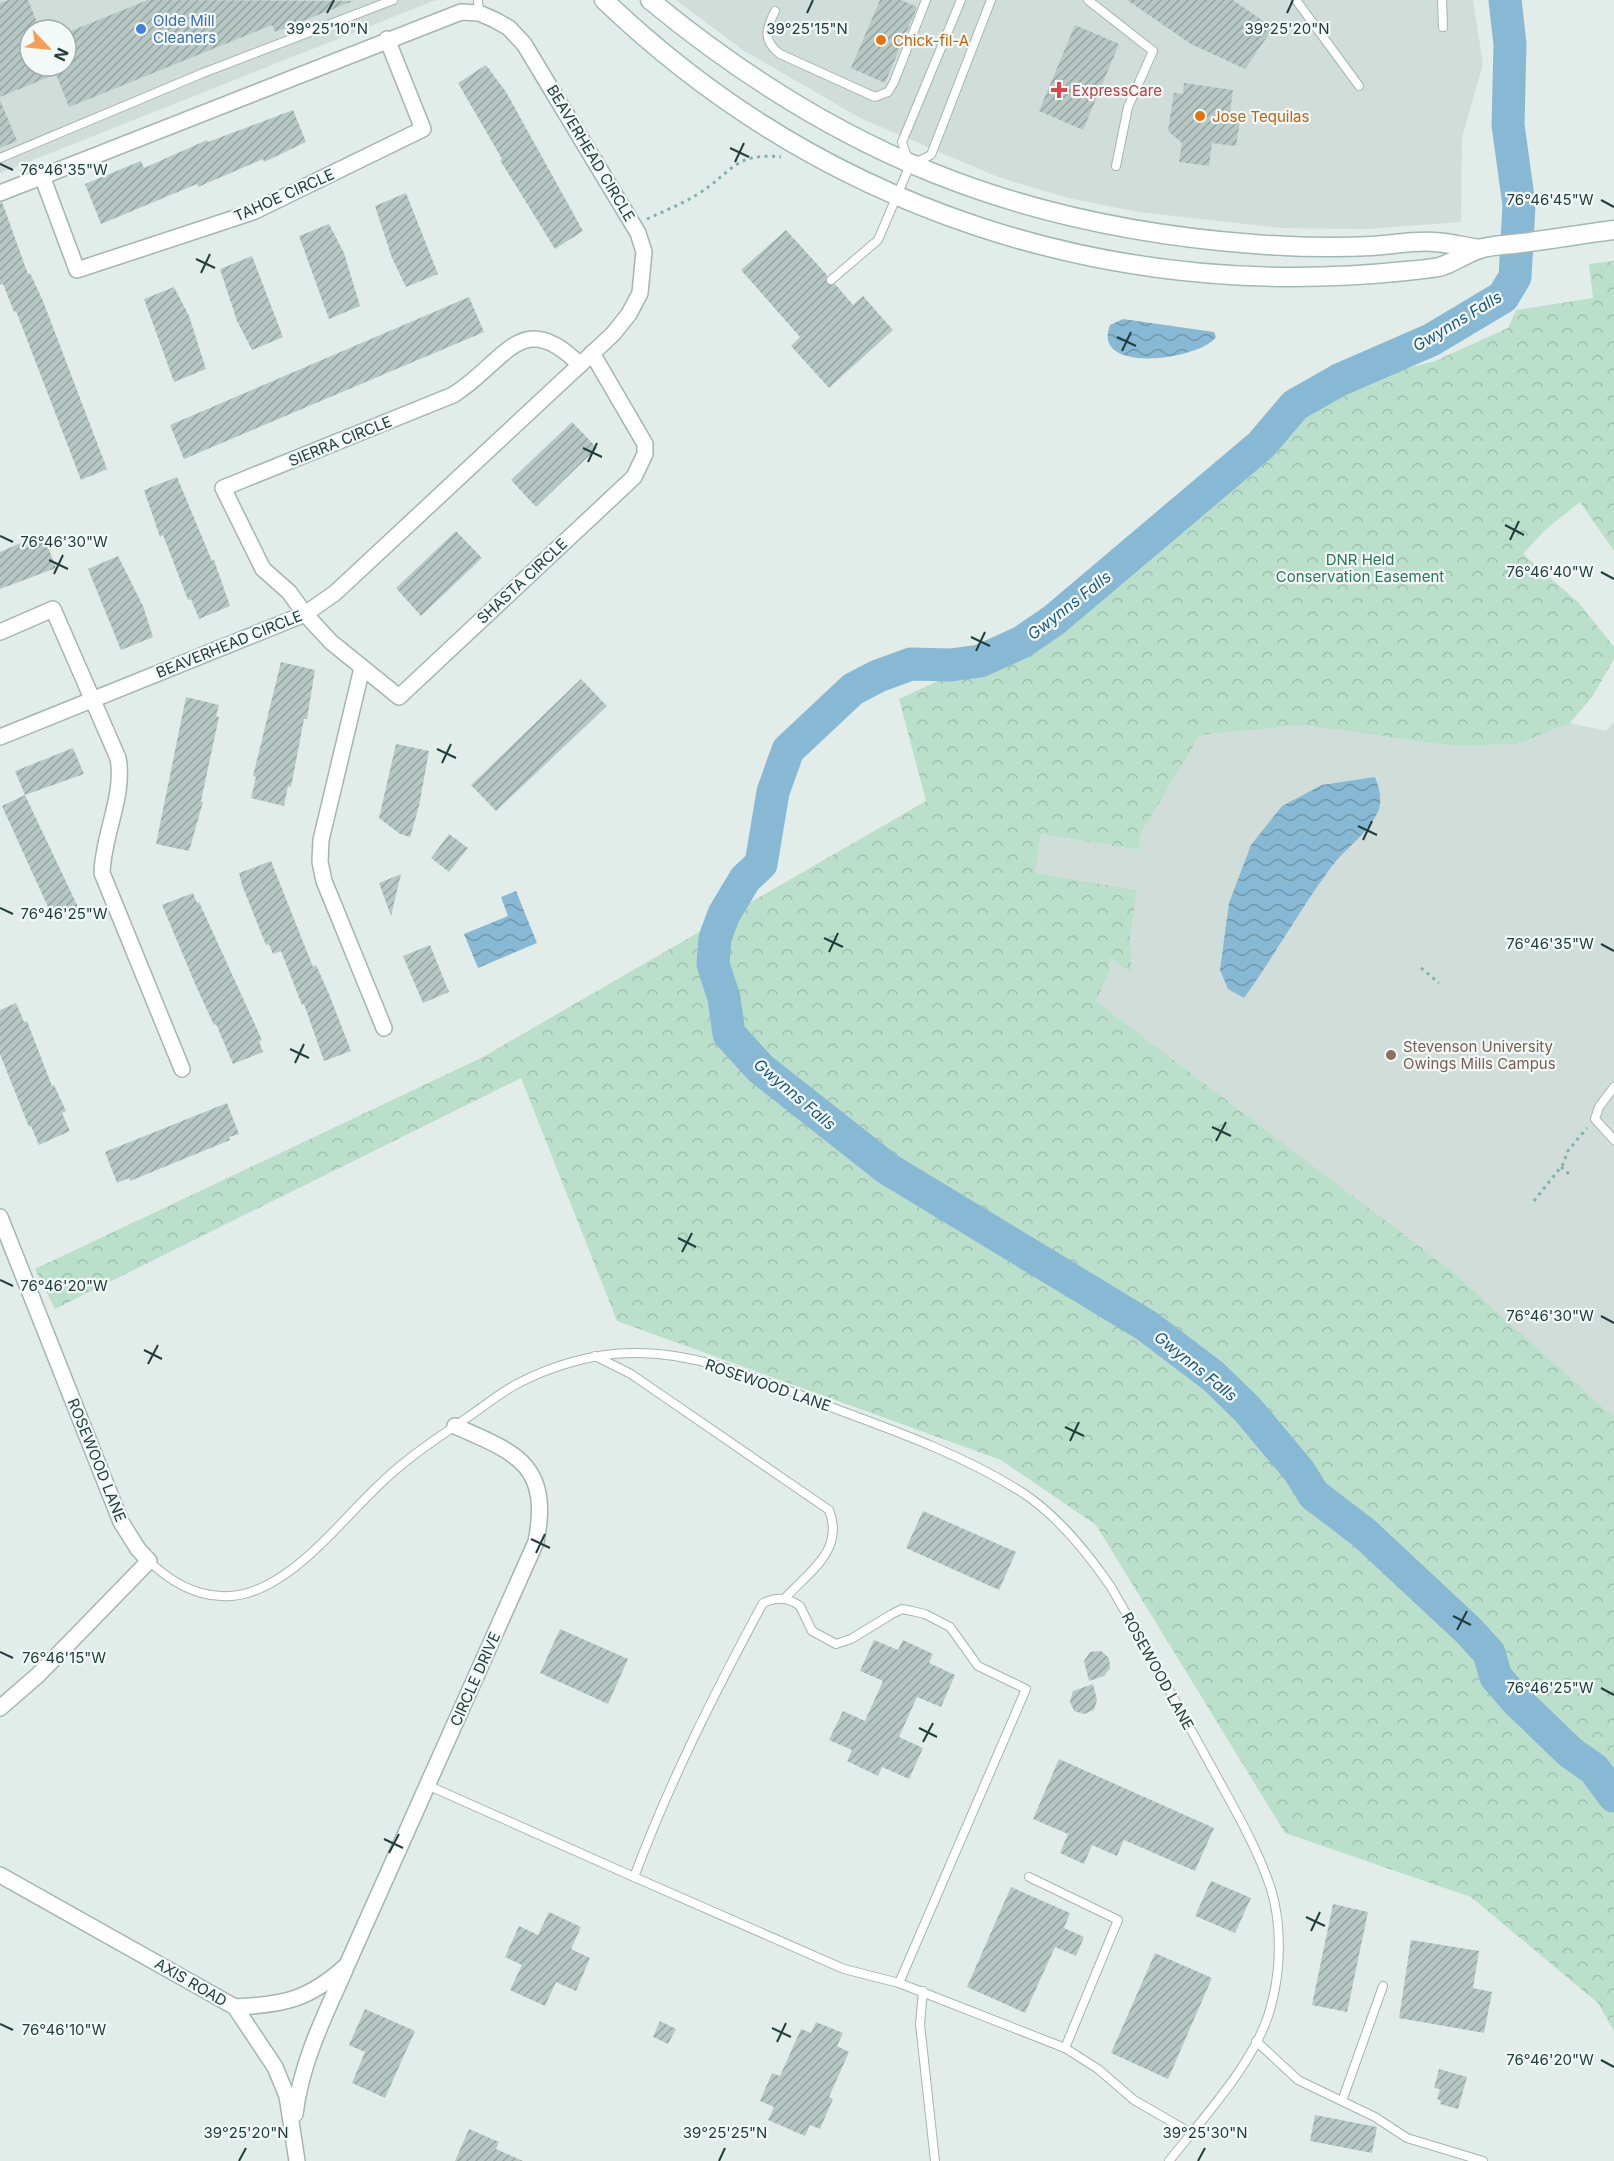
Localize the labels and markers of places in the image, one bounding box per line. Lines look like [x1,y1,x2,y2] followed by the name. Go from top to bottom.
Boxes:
[153,11,216,47] place label: Olde Mill Cleaners
[134,22,148,36] marker: Olde Mill Cleaners
[893,31,969,50] place label: Chick-fil-A
[874,33,888,47] marker: Chick-fil-A
[1050,81,1068,99] marker: ExpressCare
[1072,81,1162,100] place label: ExpressCare
[1212,107,1309,126] place label: Jose Tequilas
[1193,109,1207,123] marker: Jose Tequilas
[1403,1037,1556,1073] place label: Stevenson University Owings Mills Campus
[1384,1048,1398,1062] marker: Stevenson University Owings Mills Campus

